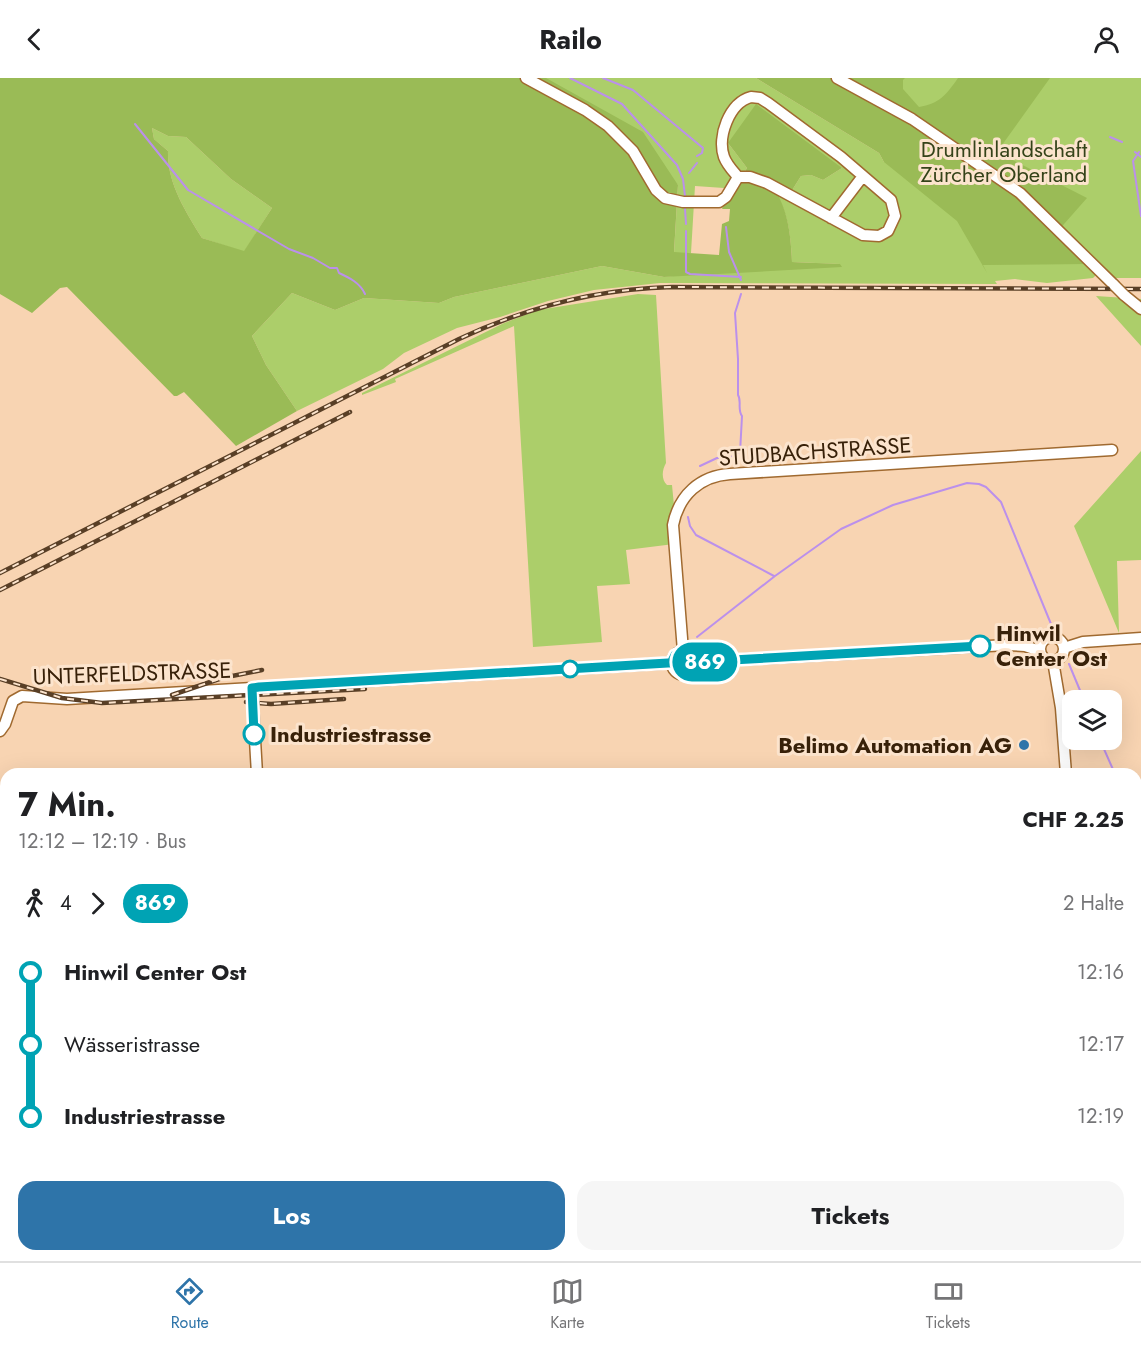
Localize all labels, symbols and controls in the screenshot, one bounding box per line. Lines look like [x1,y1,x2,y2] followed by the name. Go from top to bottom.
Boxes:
[539,20,602,59] text: Railo
[18,23,51,56] icon: back
[1090,23,1123,56] icon: person
[921,133,1088,190] park label: Drumlinlandschaft Zürcher Oberland
[718,428,912,474] street label: STUDBACHSTRASSE
[996,617,1107,674] place label: Hinwil Center Ost
[969,635,991,657] marker: Hinwil Center Ost
[670,642,740,682] line badge: 869
[684,647,726,677] text: 869
[32,654,232,692] street label: UNTERFELDSTRASSE
[561,660,579,678] unlabelled marker
[1062,690,1122,750] map controls
[1062,690,1122,750] button: layers
[270,718,431,750] place label: Industriestrasse
[243,723,265,745] marker: Industriestrasse
[778,729,1012,761] place label: Belimo Automation AG
[1017,738,1031,752] marker: Belimo Automation AG
[18,781,116,828] text: 7 Min.
[1022,803,1124,835] text: CHF 2.25
[18,827,186,856] text: 12:12 – 12:19 · Bus
[18,887,51,920] icon: walk
[81,887,114,920] icon: forward
[135,888,176,918] text: 869
[60,889,72,918] text: 4
[1063,889,1124,918] text: 2 Halte
[64,956,246,988] text: Hinwil Center Ost
[1077,958,1124,987] text: 12:16
[64,1028,200,1060] text: Wässeristrasse
[1078,1030,1124,1059] text: 12:17
[64,1100,225,1132] text: Industriestrasse
[1077,1102,1124,1131] text: 12:19
[18,1181,565,1250] button: Los
[577,1181,1124,1250] button: Tickets
[171,1275,209,1334] tab: Route
[550,1275,584,1334] tab: Karte
[926,1275,970,1334] tab: Tickets

